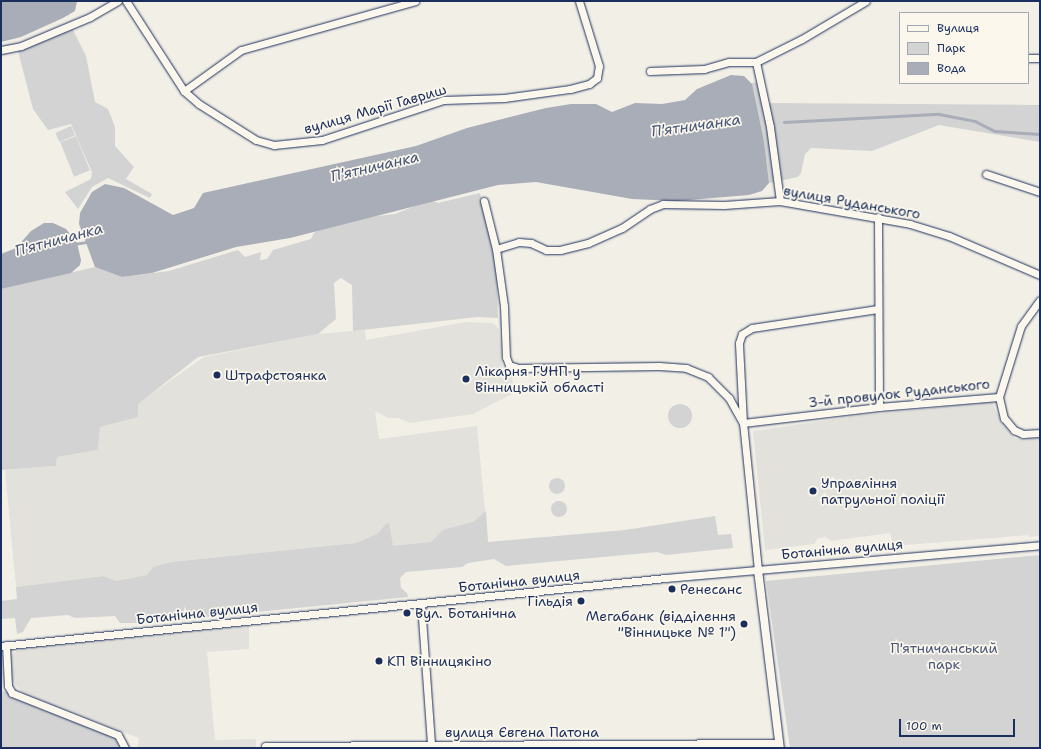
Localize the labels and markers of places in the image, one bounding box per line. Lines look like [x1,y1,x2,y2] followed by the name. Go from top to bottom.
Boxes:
[475,363,604,396] place label: Лікарня ГУНП у Вінницькій області
[225,367,327,383] place label: Штрафстоянка
[212,370,222,380] marker: Штрафстоянка
[460,373,472,385] marker: Лікарня ГУНП у Вінницькій області
[821,475,945,508] place label: Управління патрульної поліції
[808,486,818,496] marker: Управління патрульної поліції
[680,581,742,597] place label: Ренесанс
[667,584,677,594] marker: Ренесанс
[527,593,573,609] place label: Гільдія
[576,596,586,606] marker: Гільдія
[415,605,516,621] place label: Вул. Ботанічна
[402,608,412,618] marker: Вул. Ботанічна
[586,608,736,640] place label: Мегабанк (відділення "Вінницьке № 1")
[739,619,749,629] marker: Мегабанк (відділення "Вінницьке № 1")
[387,653,492,669] place label: КП Вінницякіно
[374,656,384,666] marker: КП Вінницякіно

